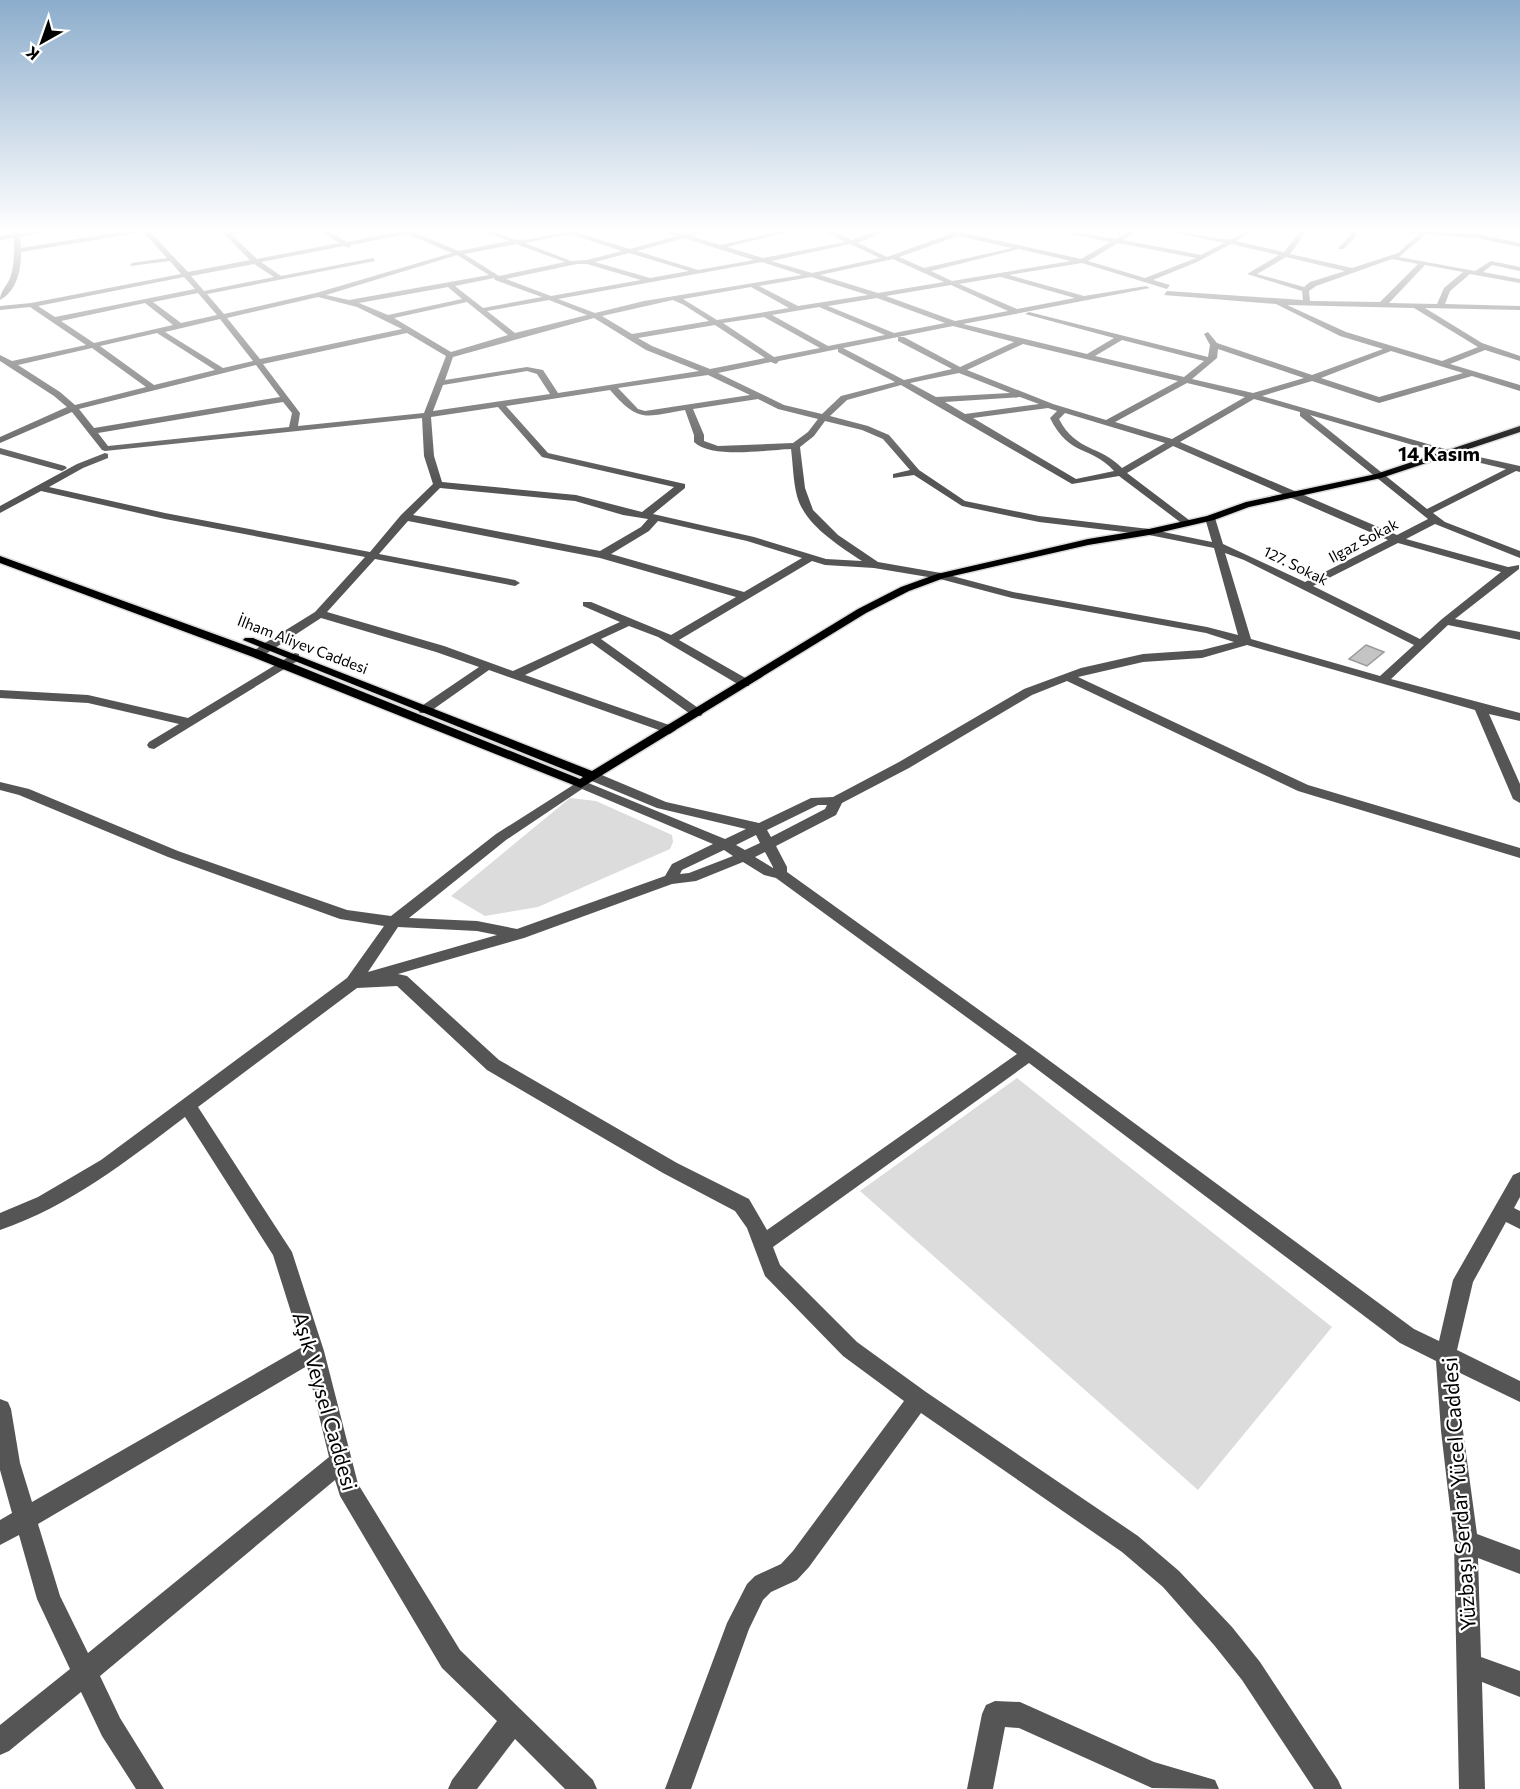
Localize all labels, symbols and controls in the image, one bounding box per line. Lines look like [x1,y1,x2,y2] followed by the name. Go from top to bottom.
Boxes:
[12,12,72,72] north arrow
[22,43,42,65] text: K
[1398,441,1480,465] district label: 14 Kasım
[1325,514,1401,566] street label: Ilgaz Sokak
[1261,542,1331,588] street label: 127. Sokak
[235,611,371,677] street label: İlham Aliyev Caddesi
[288,1309,364,1493] street label: Aşık Veysel Caddesi
[1436,1356,1480,1632] street label: Yüzbaşı Serdar Yücel Caddesi

